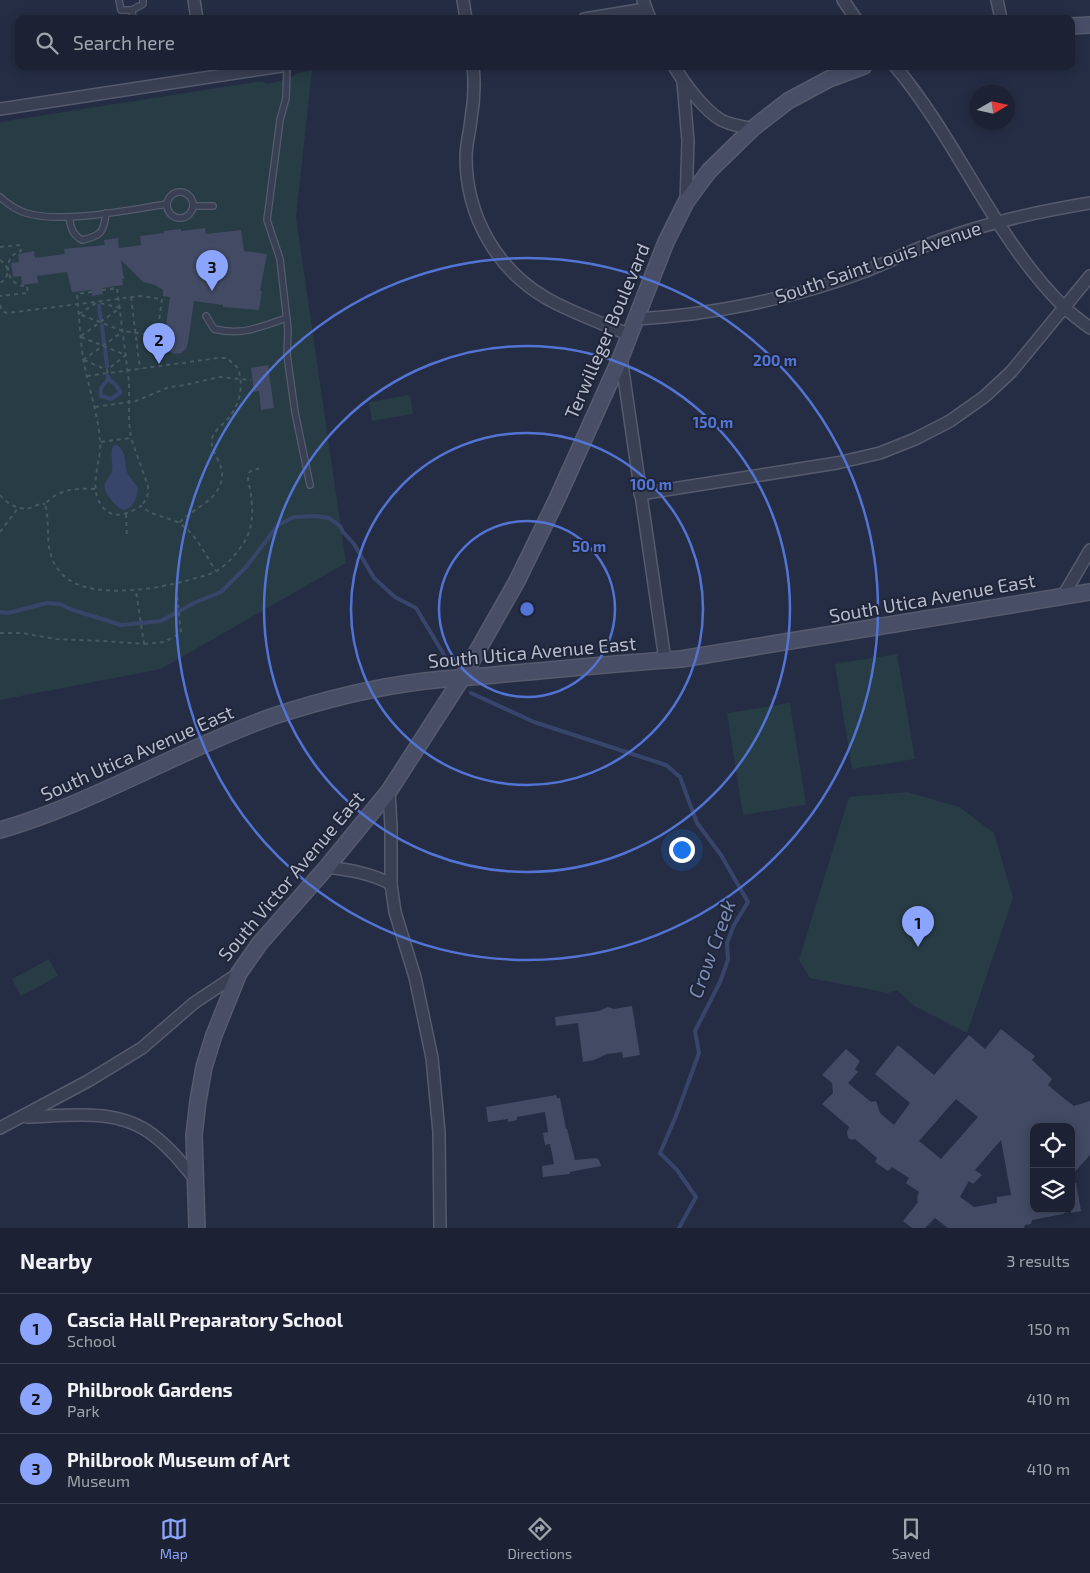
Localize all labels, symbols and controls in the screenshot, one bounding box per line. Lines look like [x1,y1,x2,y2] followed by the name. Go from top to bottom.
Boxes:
[15,15,1075,70] search box
[33,29,61,57] icon: search
[73,31,175,54] text: Search here
[970,85,1015,130] north arrow
[772,215,984,308] street label: South Saint Louis Avenue
[559,239,654,422] street label: Terwilleger Boulevard
[196,250,228,291] pin: 3
[143,323,175,364] pin: 2
[753,351,797,369] text: 200 m
[693,413,733,431] text: 150 m
[630,475,672,493] text: 100 m
[572,537,606,555] text: 50 m
[827,568,1037,627] street label: South Utica Avenue East
[518,600,536,618] centre of rings
[427,631,637,672] street label: South Utica Avenue East
[37,700,237,806] street label: South Utica Avenue East
[213,786,368,965] street label: South Victor Avenue East
[669,837,695,863] your location
[682,896,740,1001] water label: Crow Creek
[902,906,934,947] pin: 1
[1030,1123,1075,1213] map controls
[1030,1123,1075,1168] button: locate
[1030,1168,1075,1213] button: layers
[20,1248,92,1273] text: Nearby
[1007,1251,1070,1270] text: 3 results
[67,1308,343,1331] text: Cascia Hall Preparatory School
[33,1319,39,1338] text: 1
[1028,1319,1070,1338] text: 150 m
[67,1331,116,1350] text: School
[67,1378,233,1401] text: Philbrook Gardens
[31,1389,41,1408] text: 2
[1027,1389,1070,1408] text: 410 m
[67,1401,100,1420] text: Park
[67,1448,290,1471] text: Philbrook Museum of Art
[31,1459,41,1478] text: 3
[1027,1459,1070,1478] text: 410 m
[67,1471,130,1490] text: Museum
[160,1515,188,1562] tab: Map
[508,1515,572,1562] tab: Directions
[892,1515,930,1562] tab: Saved

